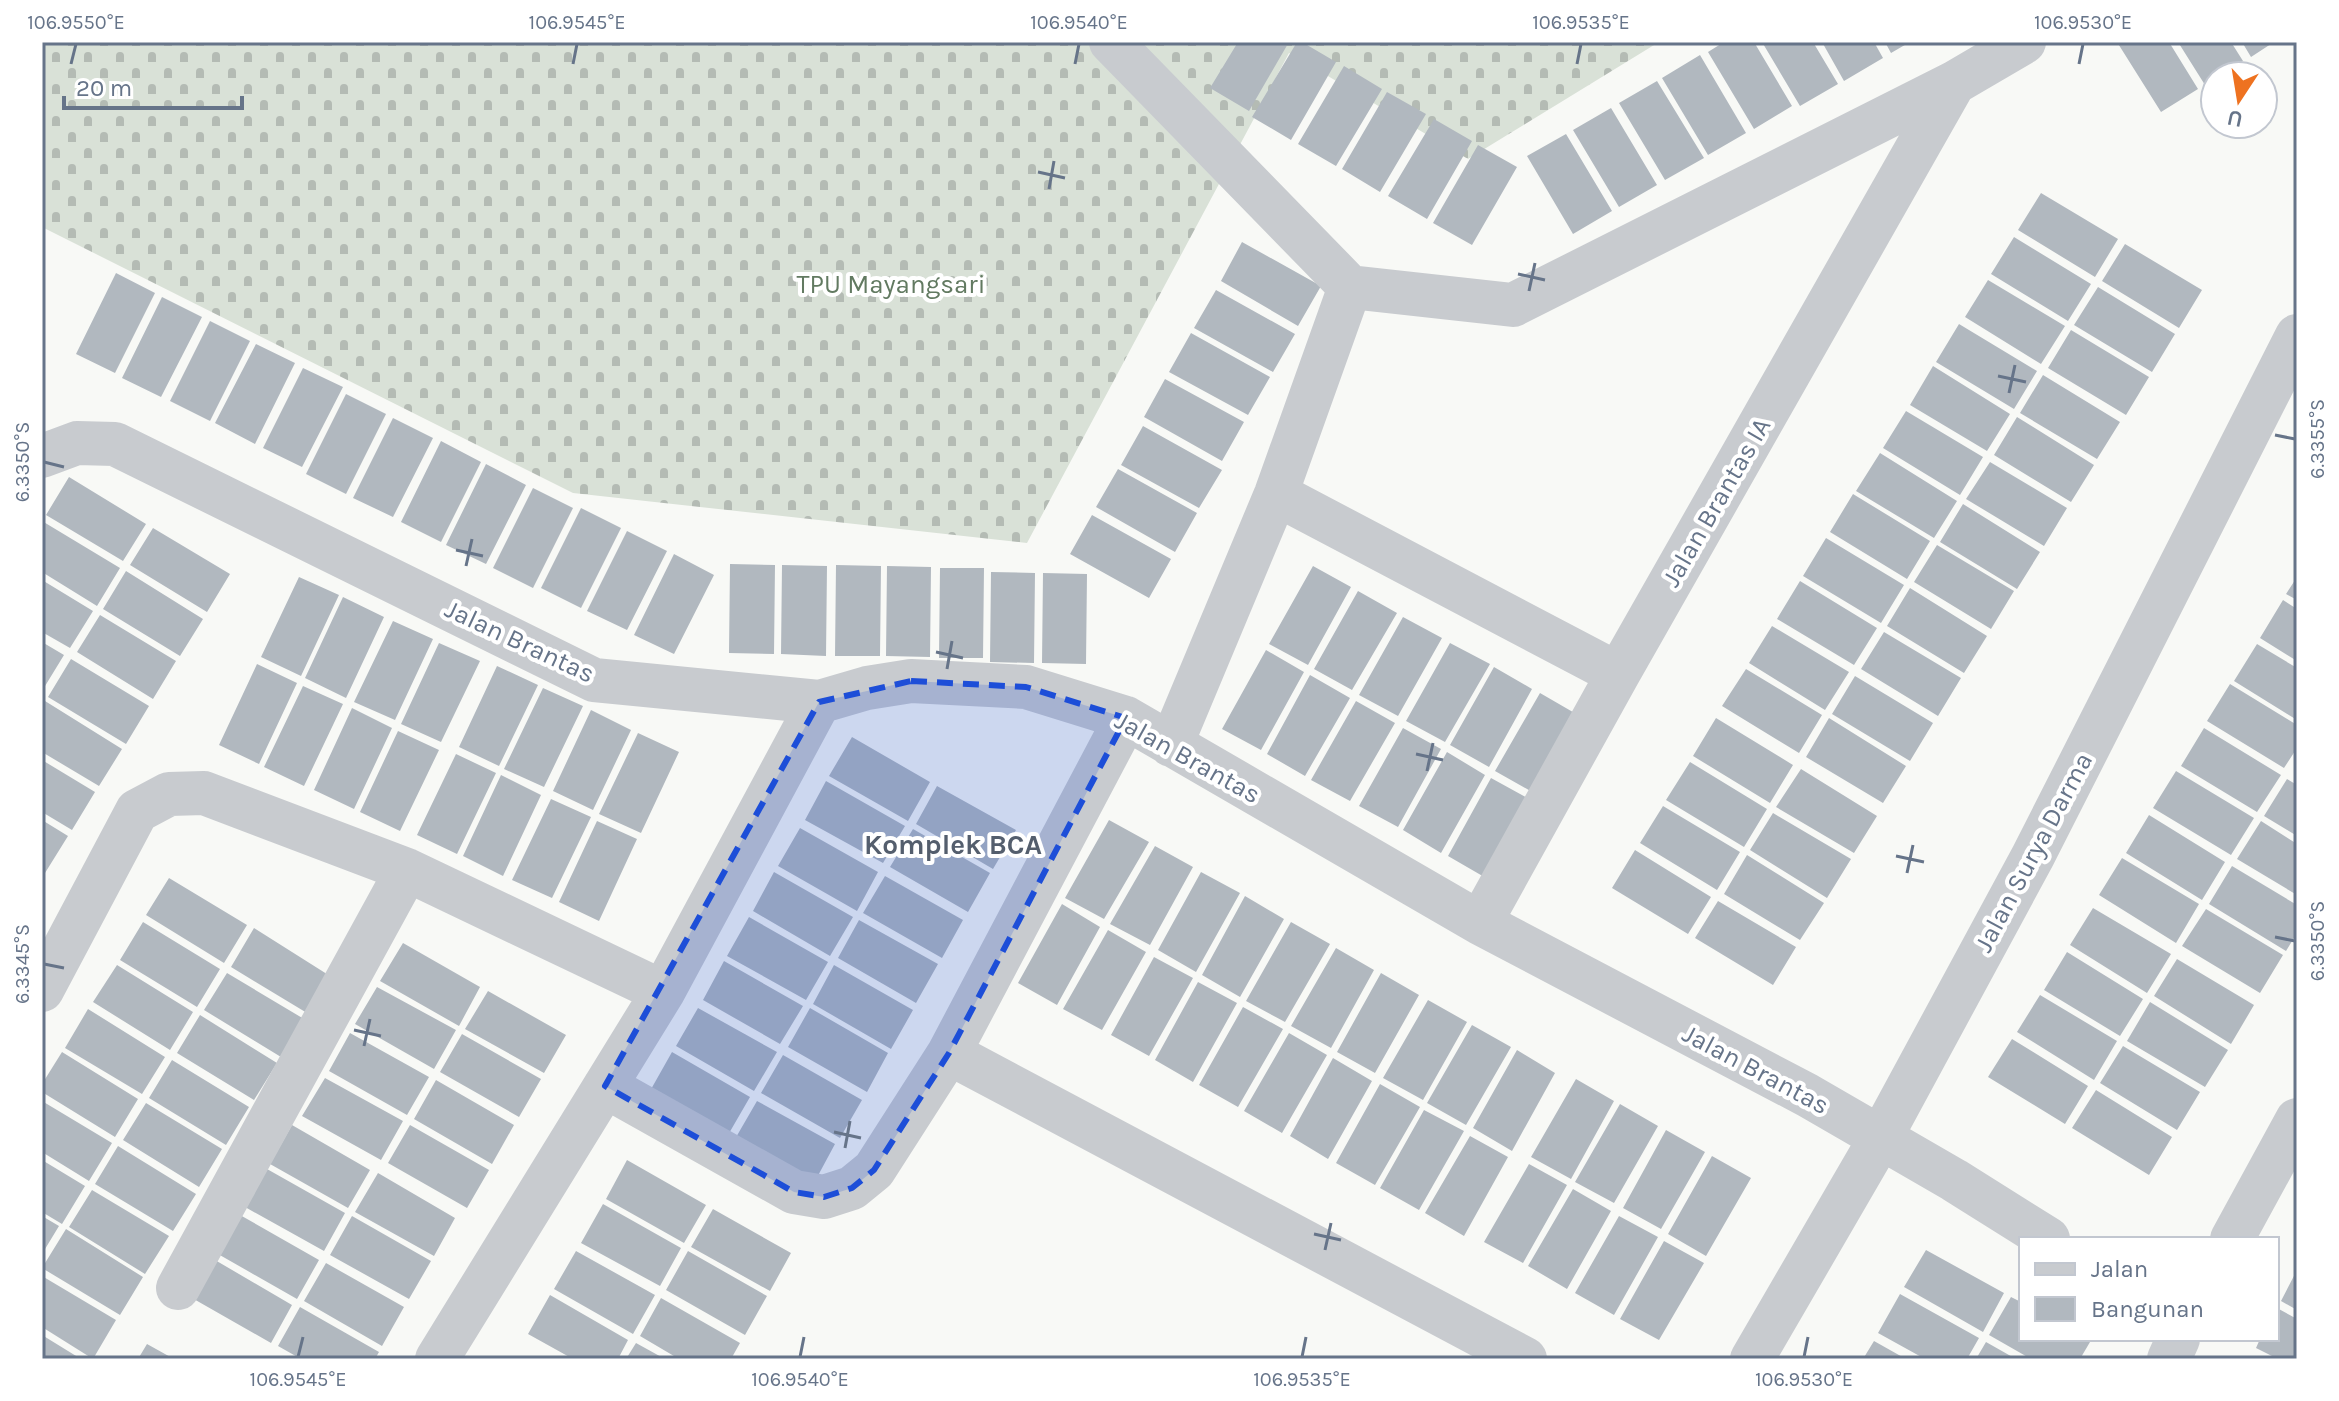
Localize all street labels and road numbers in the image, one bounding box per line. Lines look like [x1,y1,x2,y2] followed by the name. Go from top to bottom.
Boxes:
[1656,412,1777,592] street label: Jalan Brantas IA
[440,593,600,690] street label: Jalan Brantas
[1110,705,1266,810] street label: Jalan Brantas
[1968,747,2099,957] street label: Jalan Surya Darma
[1677,1018,1834,1121] street label: Jalan Brantas

